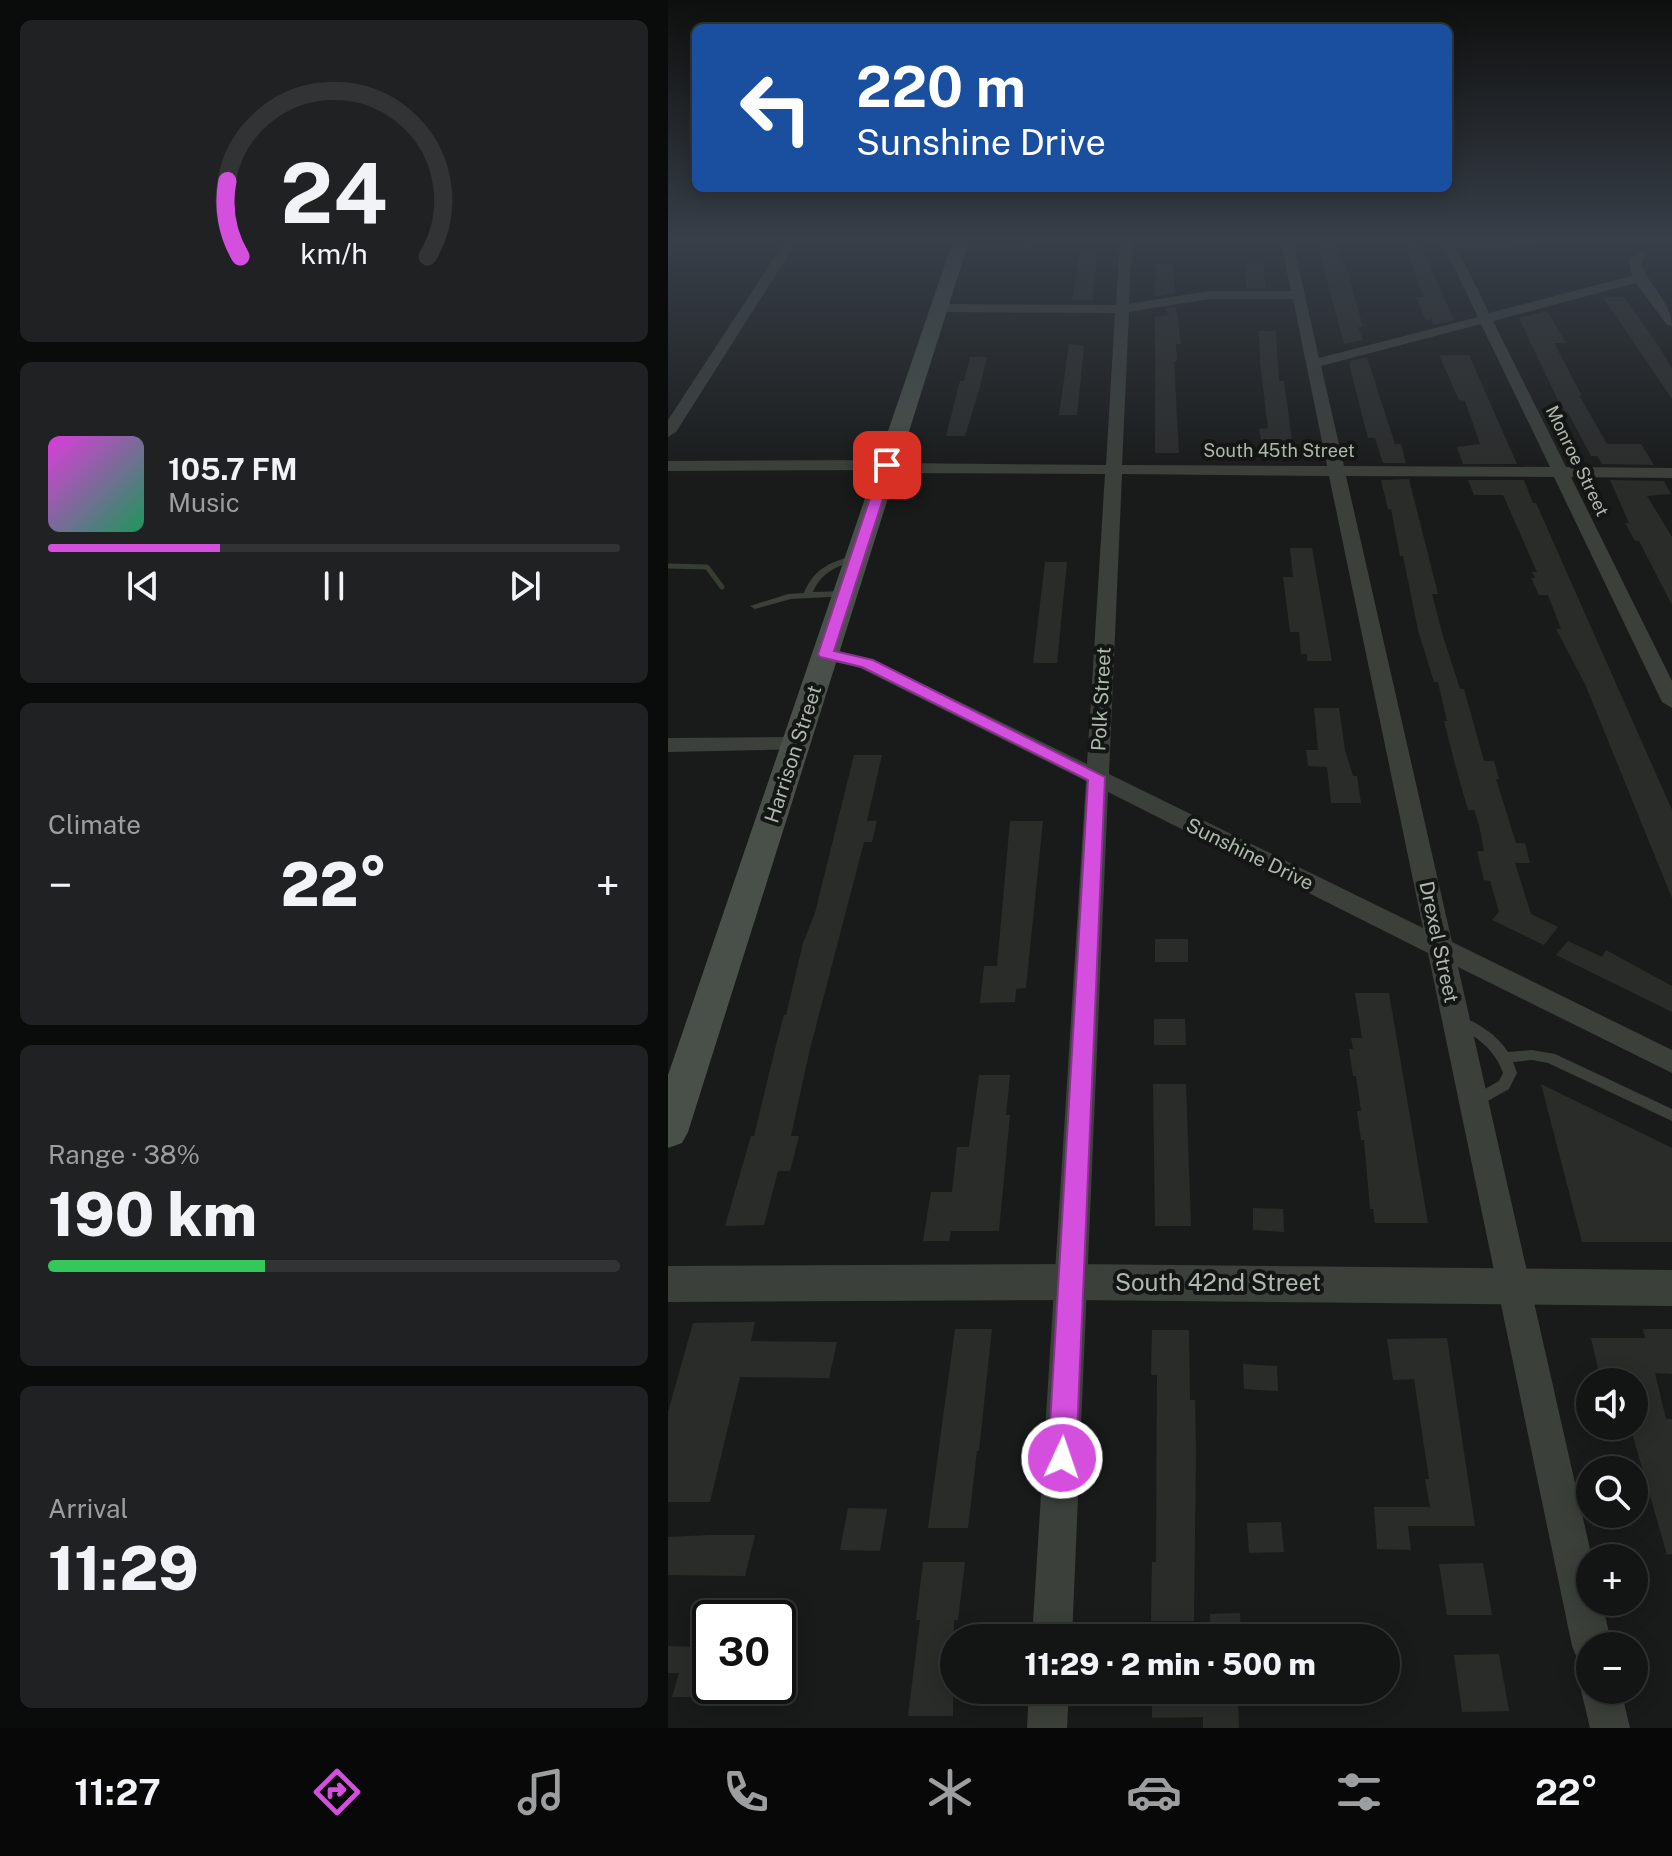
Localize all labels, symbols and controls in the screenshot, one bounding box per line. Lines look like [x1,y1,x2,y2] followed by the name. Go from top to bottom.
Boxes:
[856,54,1026,120] text: 220 m
[724,56,828,160] icon: left
[856,121,1106,163] text: Sunshine Drive
[280,143,388,241] text: 24
[300,237,368,270] text: km/h
[1542,402,1613,520] street label: Monroe Street
[853,431,921,499] pin
[1203,440,1355,461] street label: South 45th Street
[865,443,909,487] icon: arrive
[168,451,298,487] text: 105.7 FM
[168,487,240,518] text: Music
[121,564,165,608] icon: previous
[312,564,356,608] icon: pause
[503,564,547,608] icon: next
[1086,646,1116,752] street label: Polk Street
[759,682,827,826] street label: Harrison Street
[48,809,141,840] text: Climate
[1182,813,1318,895] street label: Sunshine Drive
[280,849,388,920] text: 22°
[48,859,72,911] text: −
[596,859,620,911] text: +
[1414,879,1464,1005] street label: Drexel Street
[48,1139,200,1170] text: Range · 38%
[48,1179,257,1250] text: 190 km
[1115,1268,1321,1296] street label: South 42nd Street
[1576,1368,1648,1704] map controls
[1576,1368,1648,1440] button: sound
[1020,1416,1104,1500] position arrow
[1576,1456,1648,1528] button: search
[48,1493,128,1524] text: Arrival
[48,1533,199,1604] text: 11:29
[1576,1544,1648,1616] button: +
[692,1600,796,1704] speed limit sign: 30
[1576,1632,1648,1704] button: −
[1024,1646,1316,1682] text: 11:29 · 2 min · 500 m
[309,1764,365,1820] icon: directions
[513,1764,569,1820] icon: music
[718,1764,774,1820] icon: phone
[922,1764,978,1820] icon: climate
[1126,1764,1182,1820] icon: car
[1331,1764,1387,1820] icon: filters
[74,1771,161,1813] text: 11:27
[1535,1771,1598,1813] text: 22°

